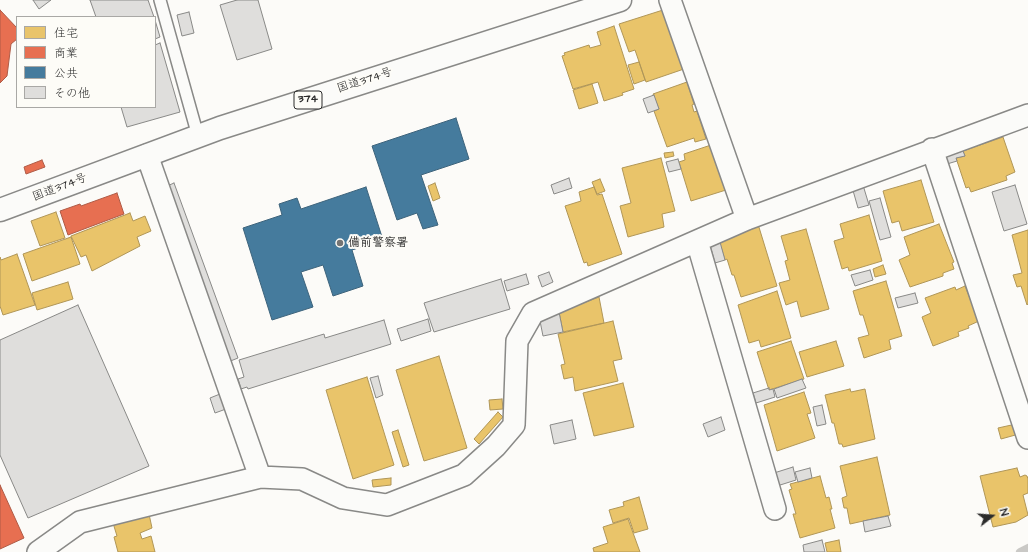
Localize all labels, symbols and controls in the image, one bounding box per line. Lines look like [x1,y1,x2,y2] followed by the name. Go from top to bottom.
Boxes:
[16,16,156,108] legend
[54,25,78,42] text: 住宅
[54,45,78,62] text: 商業
[54,65,78,82] text: 公共
[335,65,395,97] street label: 国道374号
[54,85,90,102] text: その他
[294,91,322,109] road number: 374
[31,171,89,205] street label: 国道374号
[348,236,408,250] place label: 備前警察署
[335,238,345,248] marker: 備前警察署
[972,496,1012,536] north arrow
[996,507,1012,518] text: N

